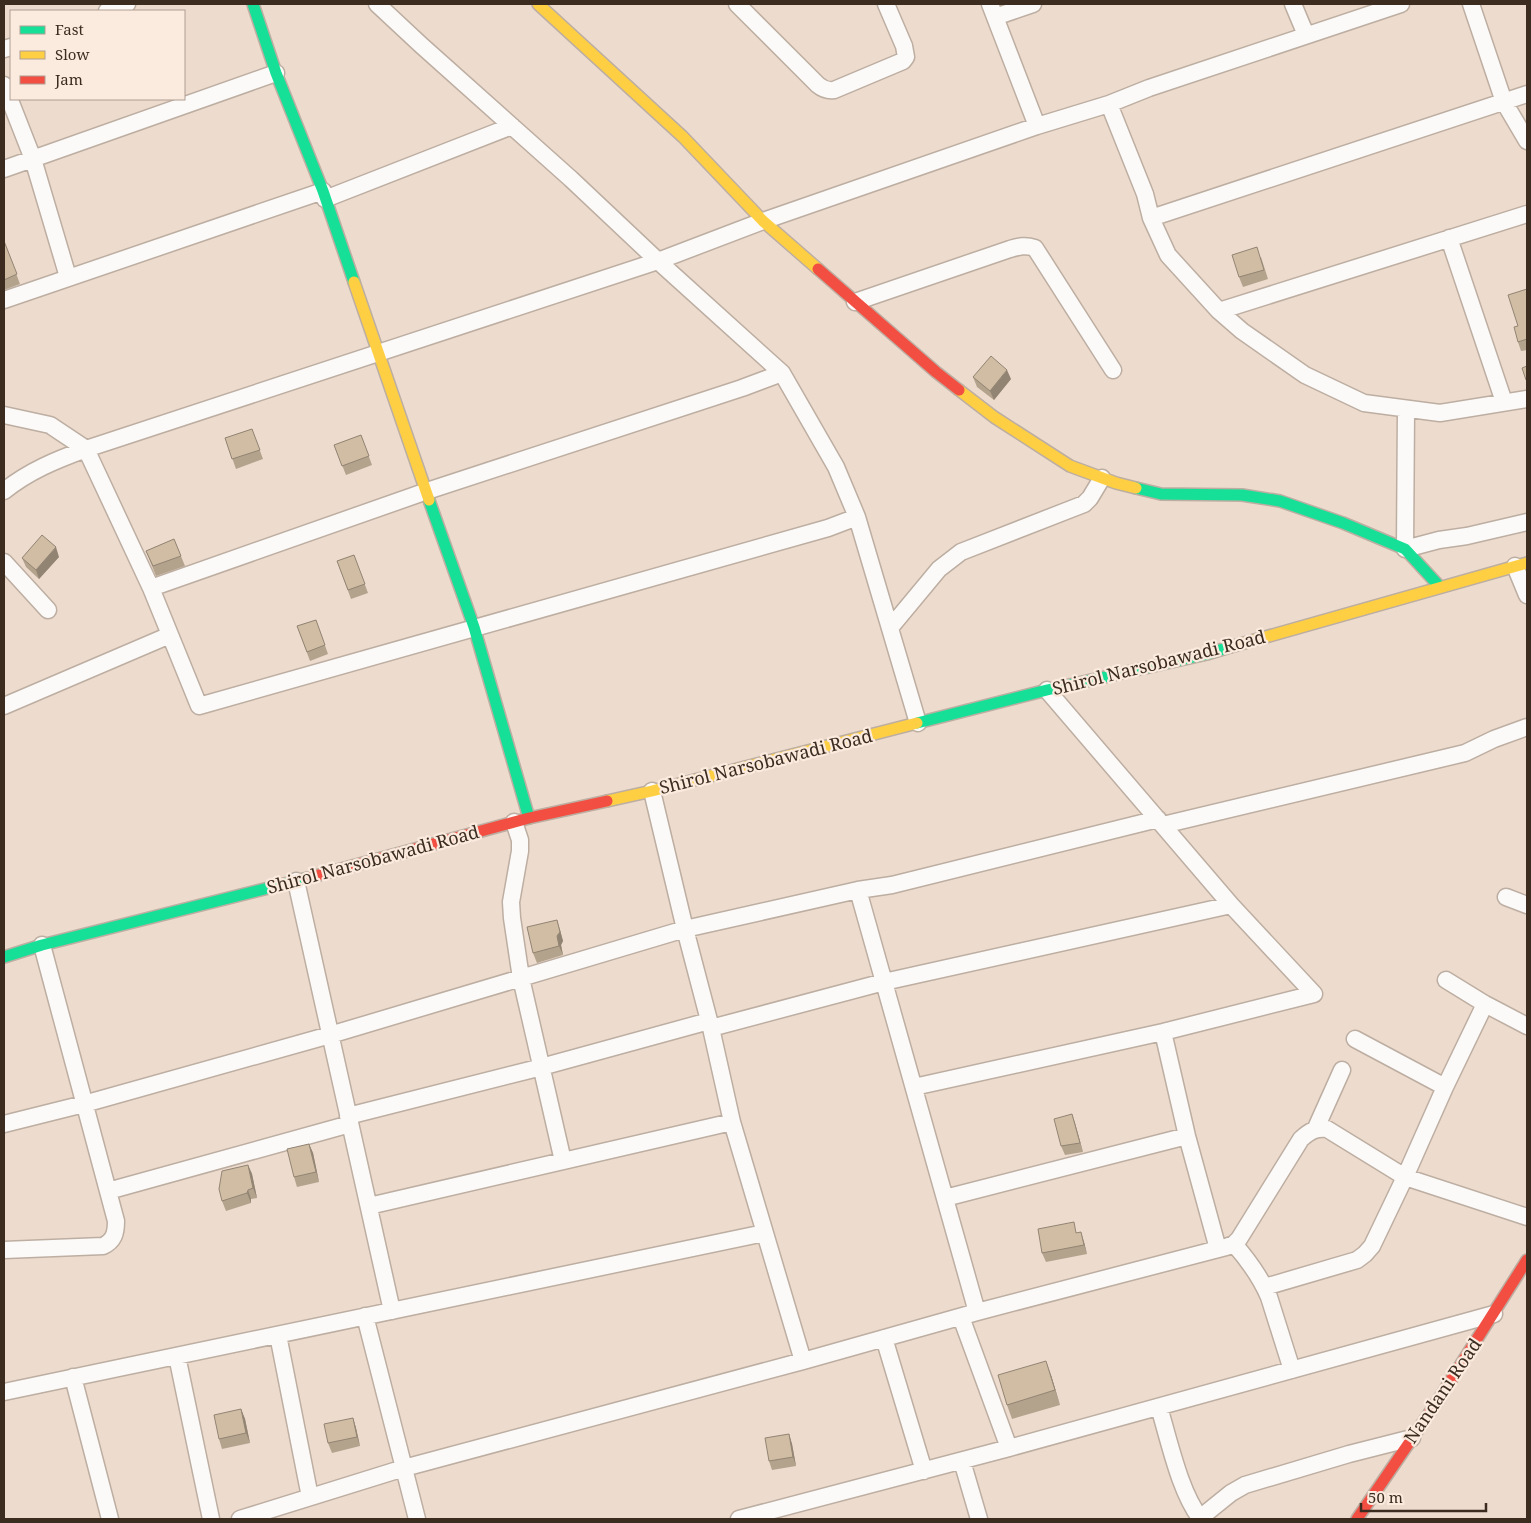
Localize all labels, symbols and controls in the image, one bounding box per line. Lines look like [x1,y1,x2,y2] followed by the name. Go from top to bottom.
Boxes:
[10,10,185,100] legend
[55,19,84,39] text: Fast
[55,44,89,64] text: Slow
[54,69,83,89] text: Jam
[1050,624,1268,700] street label: Shirol Narsobawadi Road
[657,723,875,799] street label: Shirol Narsobawadi Road
[264,819,481,899] street label: Shirol Narsobawadi Road
[1398,1333,1486,1448] street label: Nandani Road
[1361,1480,1486,1512] scale bar
[1368,1487,1403,1507] text: 50 m

